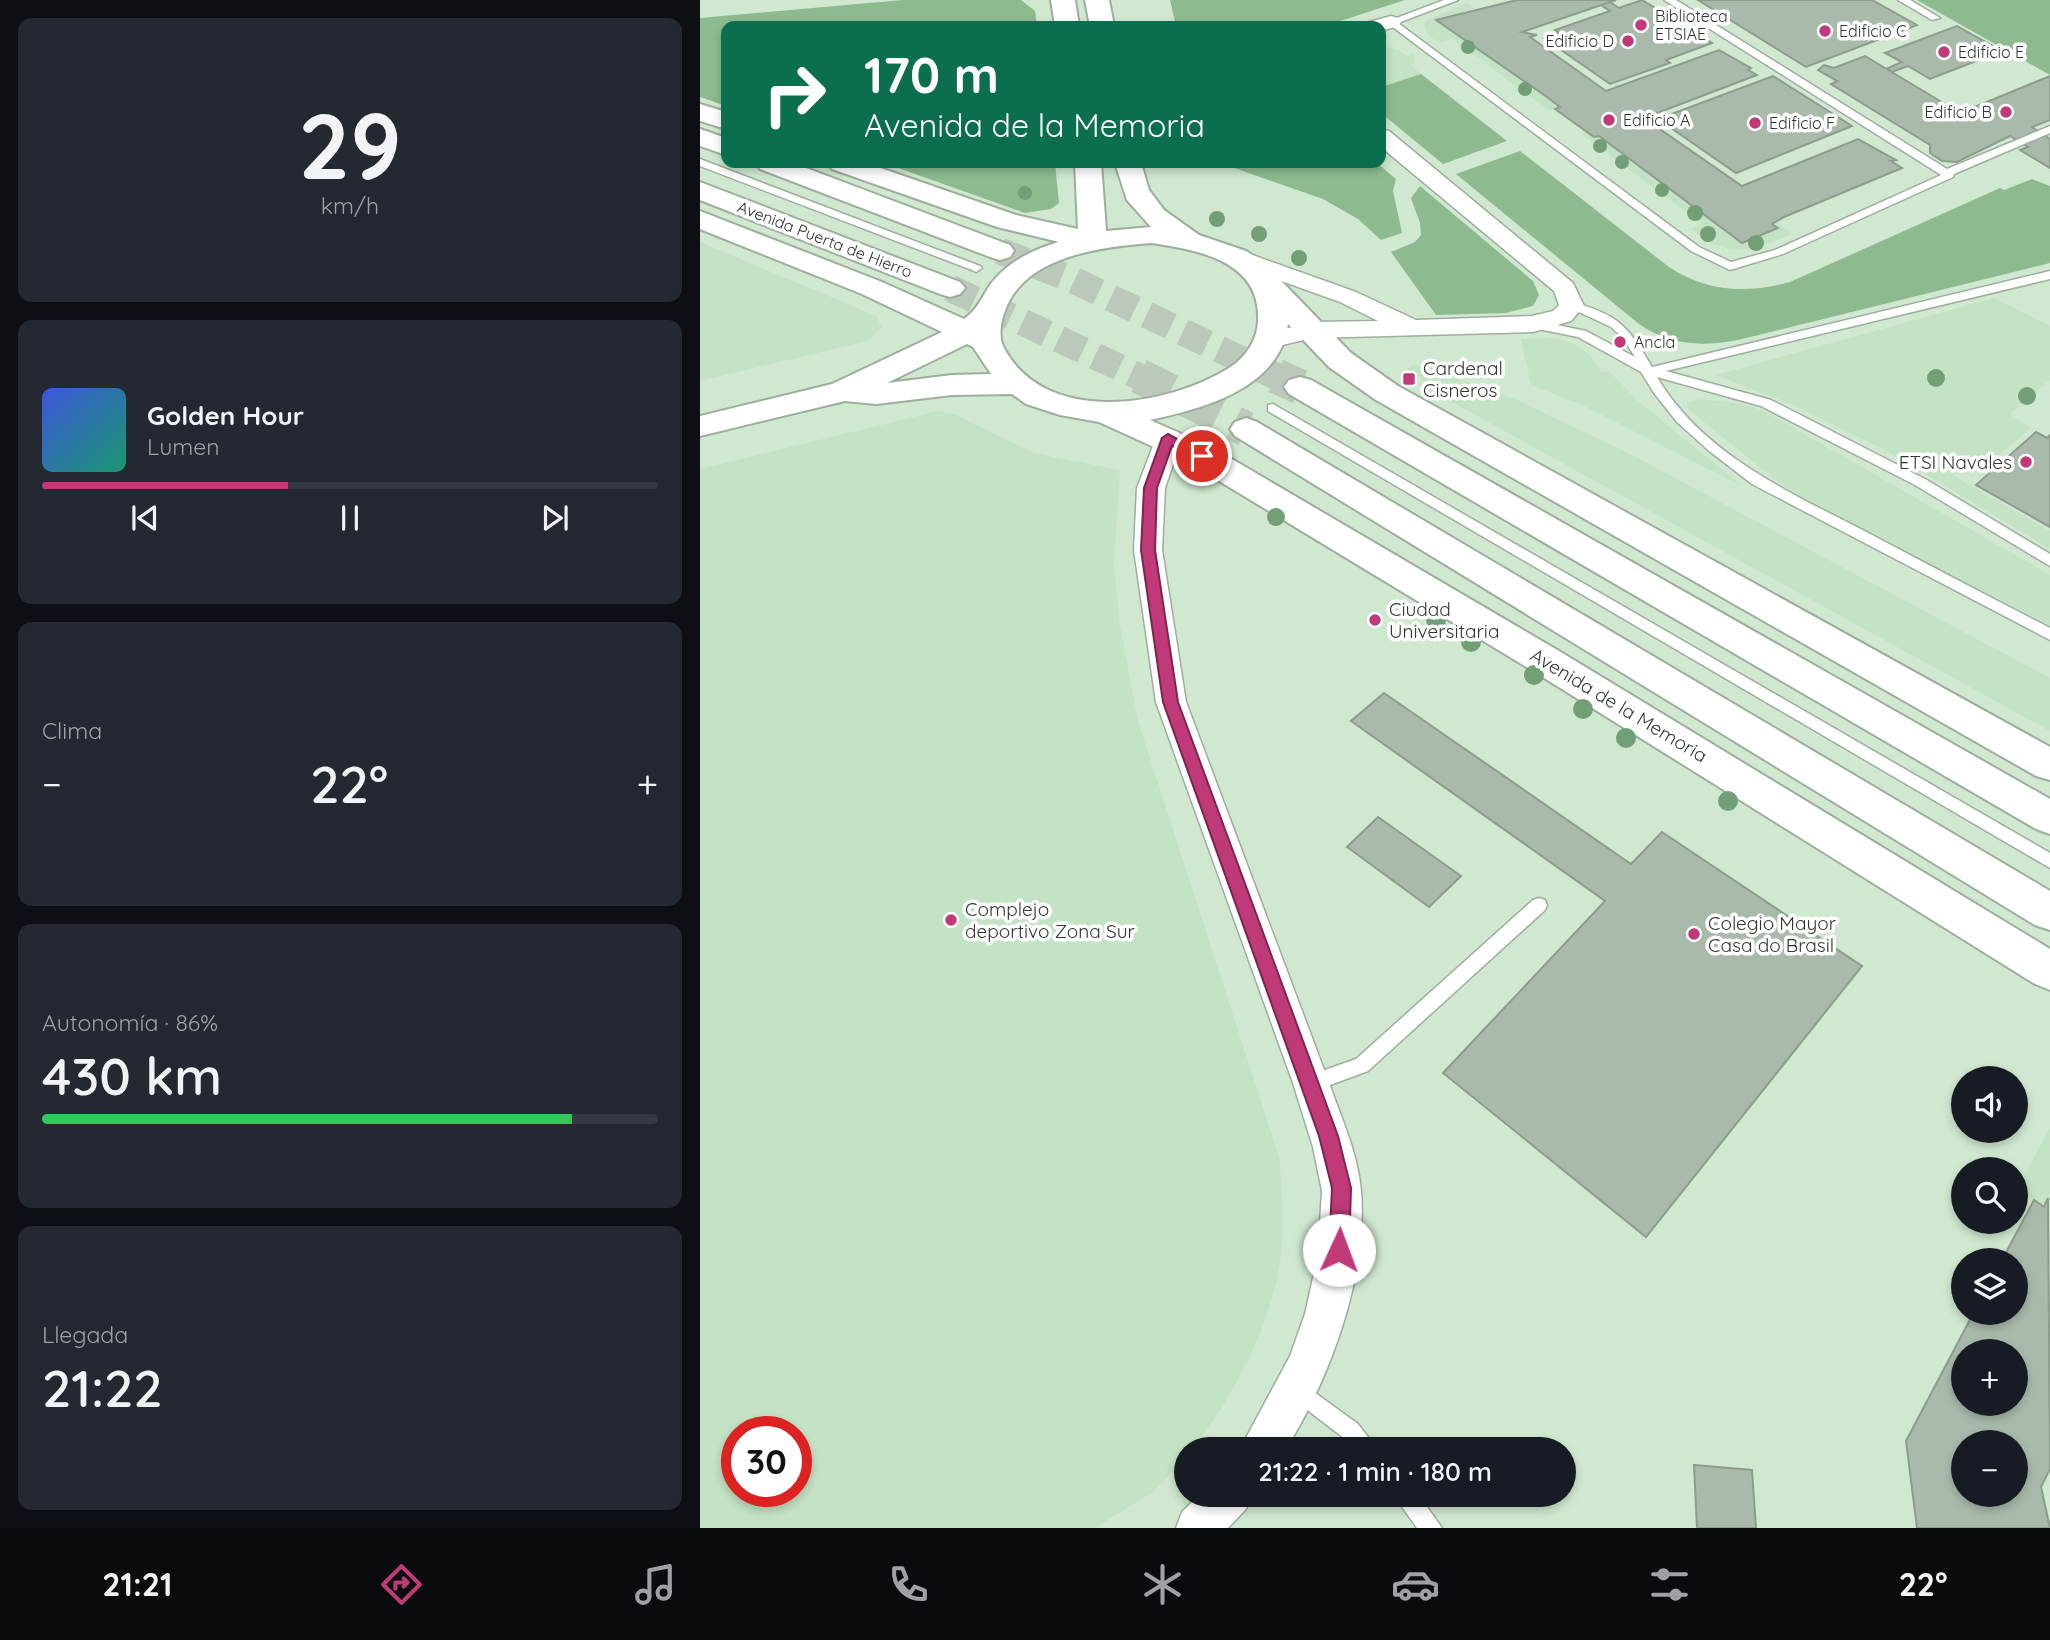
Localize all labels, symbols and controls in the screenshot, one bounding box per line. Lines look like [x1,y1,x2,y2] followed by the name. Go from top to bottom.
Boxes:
[1655,6,1728,44] place label: Biblioteca ETSIAE
[1633,17,1649,33] marker: Biblioteca ETSIAE
[1839,21,1907,41] place label: Edificio C
[1817,23,1833,39] marker: Edificio C
[1545,31,1614,51] place label: Edificio D
[1620,33,1636,49] marker: Edificio D
[1958,42,2024,62] place label: Edificio E
[864,44,999,105] text: 170 m
[1936,44,1952,60] marker: Edificio E
[749,49,840,140] icon: right
[298,88,402,202] text: 29
[1925,102,1992,122] place label: Edificio B
[1998,104,2014,120] marker: Edificio B
[864,105,1205,145] text: Avenida de la Memoria
[1623,110,1690,130] place label: Edificio A
[1601,112,1617,128] marker: Edificio A
[1769,113,1835,133] place label: Edificio F
[1747,115,1763,131] marker: Edificio F
[321,191,379,220] text: km/h
[735,196,915,282] street label: Avenida Puerta de Hierro
[1634,332,1675,352] place label: Ancla
[1612,334,1628,350] marker: Ancla
[1423,356,1503,402] place label: Cardenal Cisneros
[1401,371,1417,387] marker: Cardenal Cisneros
[147,399,304,432] text: Golden Hour
[1172,426,1232,486] pin
[147,432,220,461] text: Lumen
[1183,437,1221,475] icon: arrive
[1899,450,2012,474] place label: ETSI Navales
[2018,454,2034,470] marker: ETSI Navales
[126,499,164,537] icon: previous
[331,499,369,537] icon: pause
[536,499,574,537] icon: next
[1389,597,1499,643] place label: Ciudad Universitaria
[1367,612,1383,628] marker: Ciudad Universitaria
[1526,643,1712,767] street label: Avenida de la Memoria
[42,716,102,745] text: Clima
[310,751,388,816] text: 22°
[42,760,62,808] text: −
[637,760,658,808] text: +
[965,897,1135,943] place label: Complejo deportivo Zona Sur
[1708,911,1837,957] place label: Colegio Mayor Casa do Brasil
[943,912,959,928] marker: Complejo deportivo Zona Sur
[1686,926,1702,942] marker: Colegio Mayor Casa do Brasil
[42,1008,218,1037] text: Autonomía · 86%
[42,1043,222,1108] text: 430 km
[1951,1066,2028,1507] map controls
[1951,1066,2028,1143] button: sound
[1951,1157,2028,1234] button: search
[1302,1213,1376,1287] position arrow
[1951,1248,2028,1325] button: layers
[42,1320,128,1349] text: Llegada
[1951,1339,2028,1416] button: +
[42,1355,163,1420] text: 21:22
[721,1416,812,1507] speed limit sign: 30
[1951,1430,2028,1507] button: −
[1258,1455,1492,1488] text: 21:22 · 1 min · 180 m
[377,1560,426,1609] icon: directions
[631,1560,680,1609] icon: music
[884,1560,933,1609] icon: phone
[1138,1560,1187,1609] icon: climate
[1391,1560,1440,1609] icon: car
[1645,1560,1694,1609] icon: filters
[102,1564,172,1604] text: 21:21
[1899,1564,1948,1604] text: 22°

